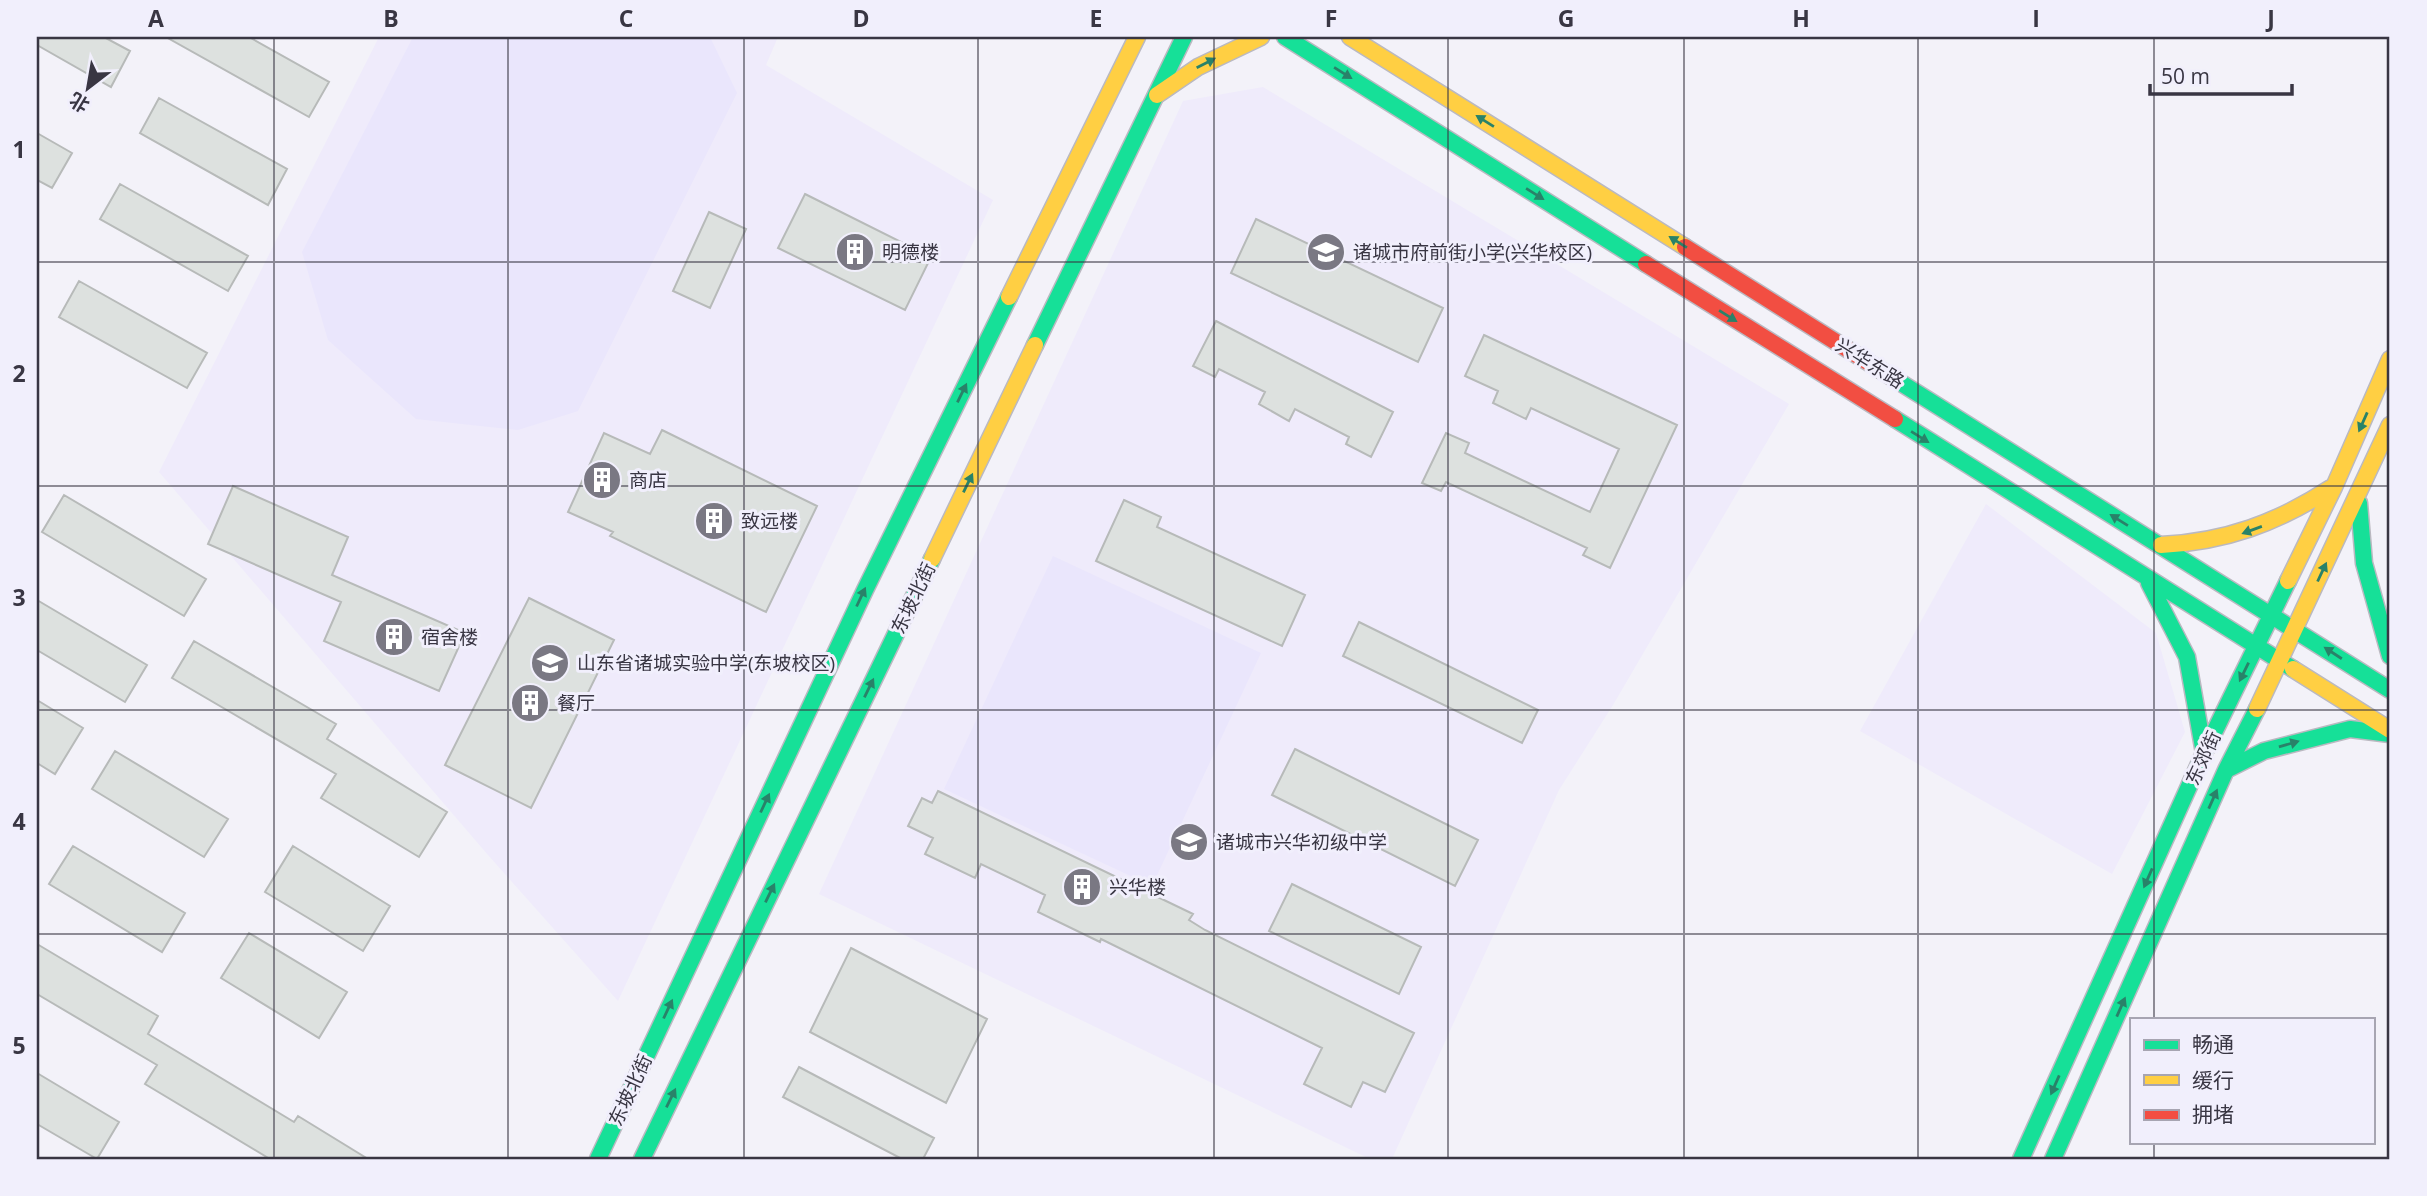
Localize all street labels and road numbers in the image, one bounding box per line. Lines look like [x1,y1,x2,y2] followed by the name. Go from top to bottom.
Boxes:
[1831,332,1909,394] street label: 兴华东路
[885,558,941,638] street label: 东坡北街
[2179,727,2227,789] street label: 东郊街
[602,1050,658,1130] street label: 东坡北街

